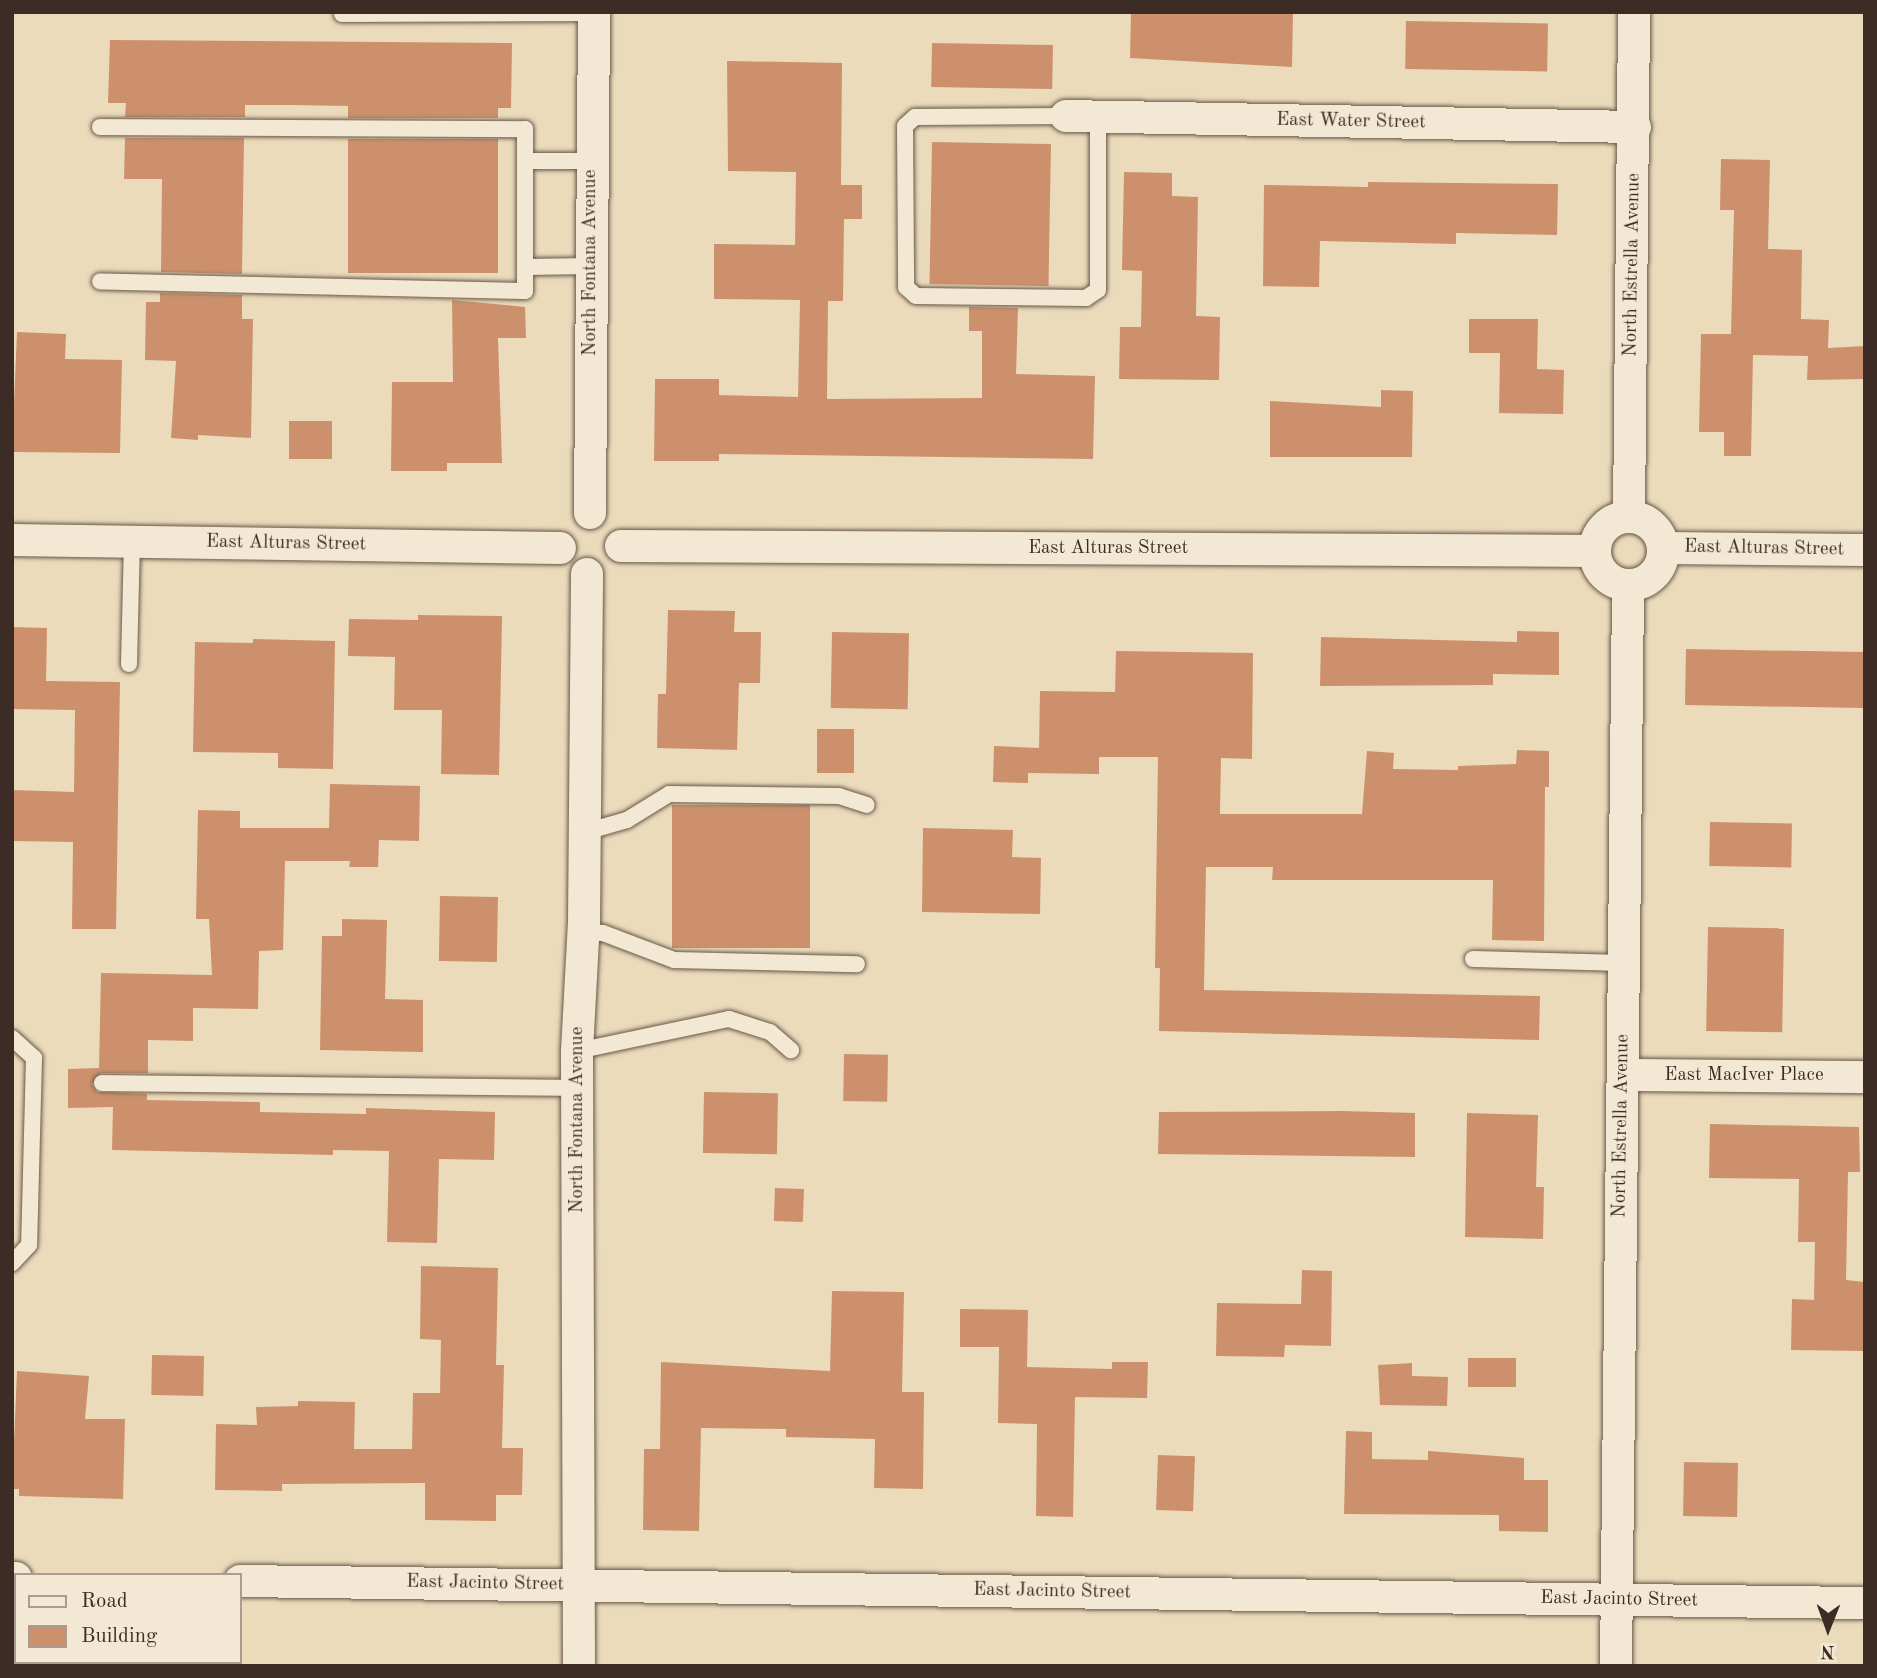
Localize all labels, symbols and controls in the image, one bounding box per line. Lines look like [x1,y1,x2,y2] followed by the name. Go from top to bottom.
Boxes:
[1276,109,1426,135] street label: East Water Street
[580,170,602,356] street label: North Fontana Avenue
[1620,173,1646,357] street label: North Estrella Avenue
[206,531,366,557] street label: East Alturas Street
[1684,536,1844,562] street label: East Alturas Street
[1028,538,1188,560] street label: East Alturas Street
[567,1027,589,1213] street label: North Fontana Avenue
[1609,1034,1635,1218] street label: North Estrella Avenue
[1664,1065,1824,1087] street label: East MacIver Place
[406,1571,564,1597] street label: East Jacinto Street
[14,1573,242,1664] legend
[973,1579,1131,1605] street label: East Jacinto Street
[1540,1587,1698,1613] street label: East Jacinto Street
[81,1591,128,1612] text: Road
[1793,1594,1863,1664] north arrow
[81,1626,157,1647] text: Building
[1820,1641,1835,1660] text: N

